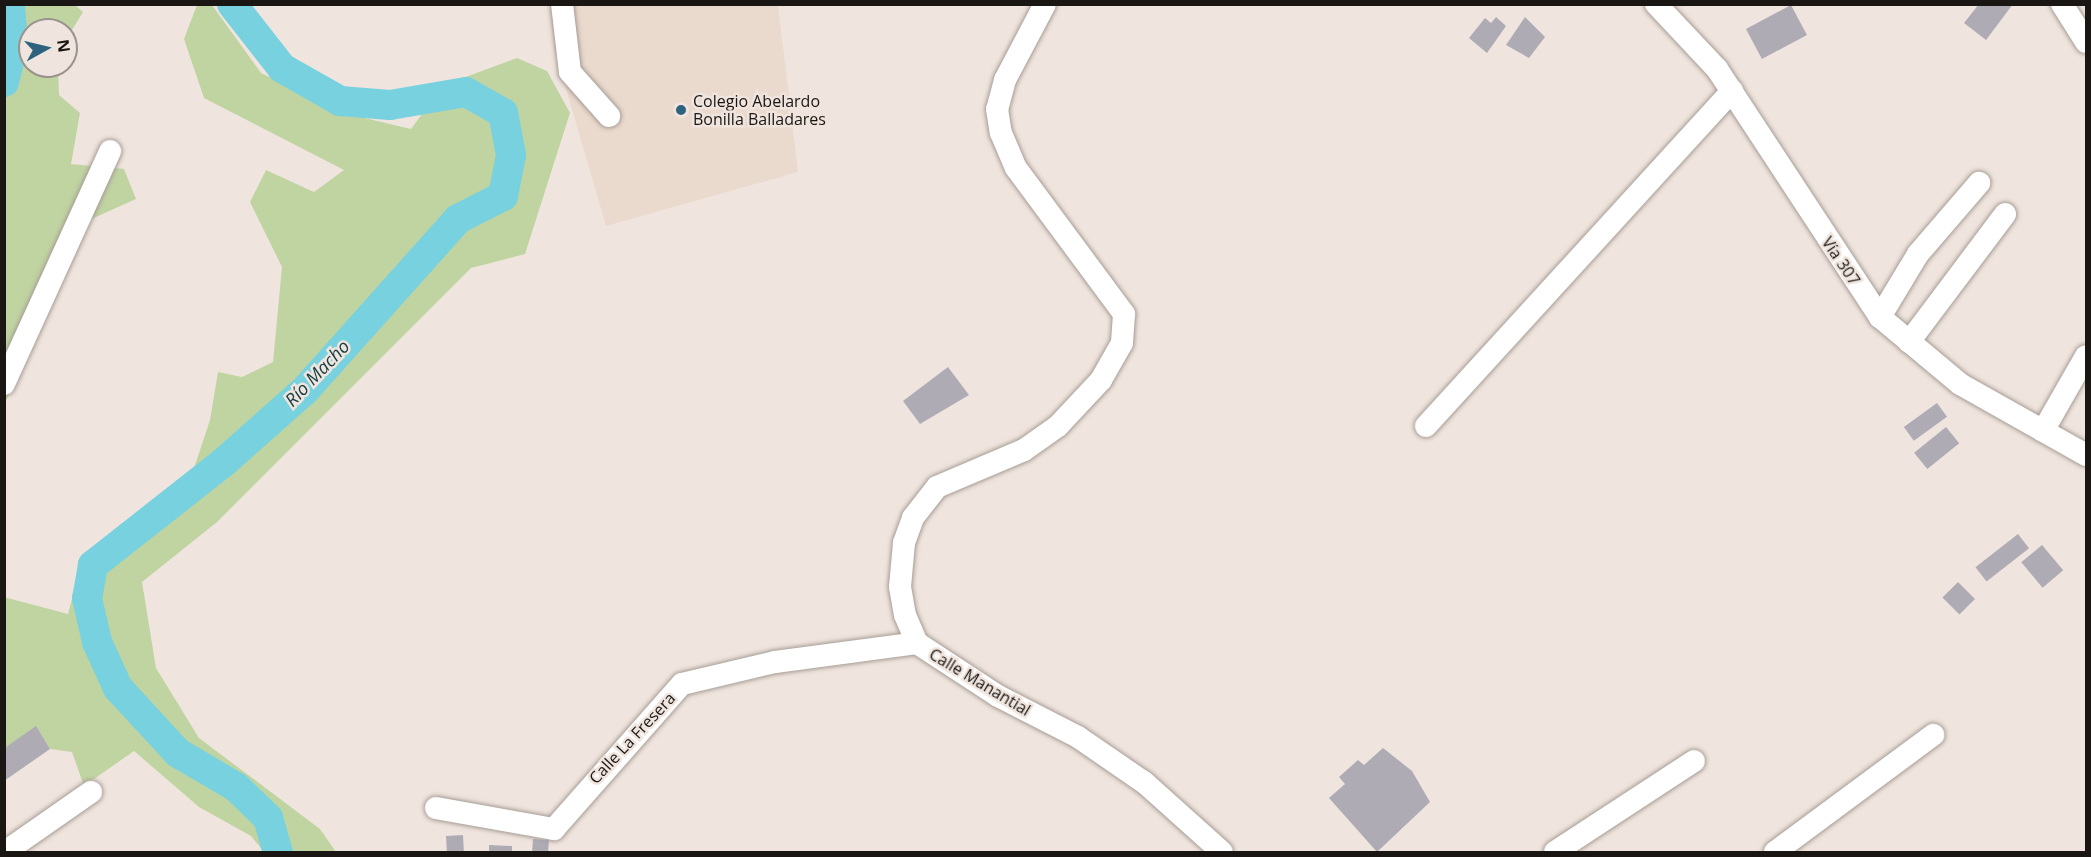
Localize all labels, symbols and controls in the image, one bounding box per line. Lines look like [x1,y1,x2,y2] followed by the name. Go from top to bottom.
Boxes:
[18,18,78,78] north arrow
[52,38,76,54] text: N
[693,91,826,129] place label: Colegio Abelardo Bonilla Balladares
[674,103,688,117] marker: Colegio Abelardo Bonilla Balladares
[1818,233,1864,289] street label: Vía 307
[280,335,354,411] water label: Río Macho
[926,644,1034,720] street label: Calle Manantial
[585,689,679,787] street label: Calle La Fresera

